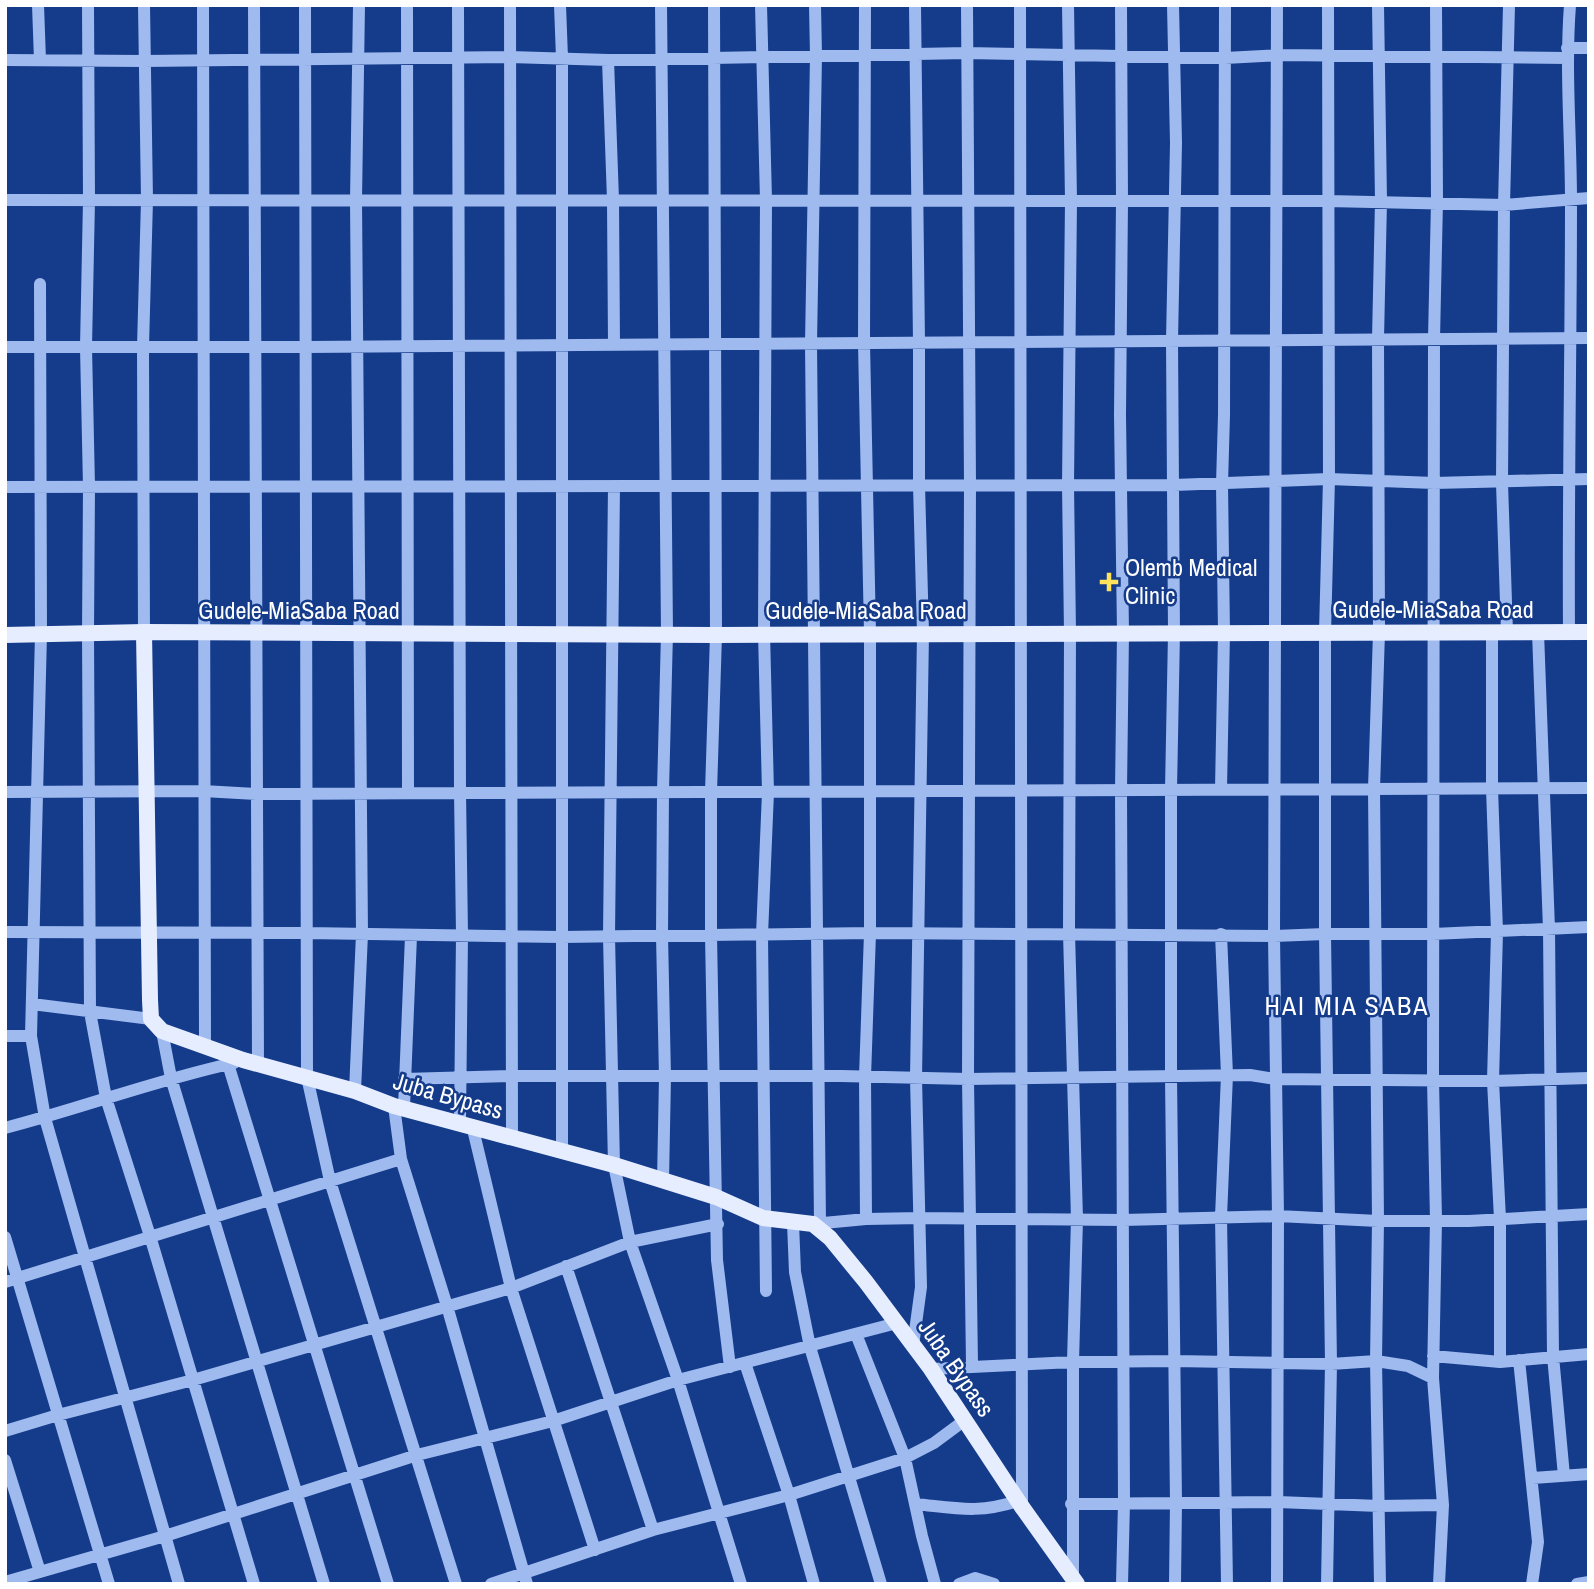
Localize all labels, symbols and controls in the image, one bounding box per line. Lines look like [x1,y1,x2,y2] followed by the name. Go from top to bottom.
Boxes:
[1125,551,1257,611] place label: Olemb Medical Clinic
[1099,572,1119,592] marker: Olemb Medical Clinic
[1332,593,1534,625] street label: Gudele-MiaSaba Road
[198,594,400,626] street label: Gudele-MiaSaba Road
[765,594,967,626] street label: Gudele-MiaSaba Road
[1264,988,1430,1023] district label: HAI MIA SABA
[390,1064,507,1126] street label: Juba Bypass
[911,1312,1002,1423] street label: Juba Bypass

